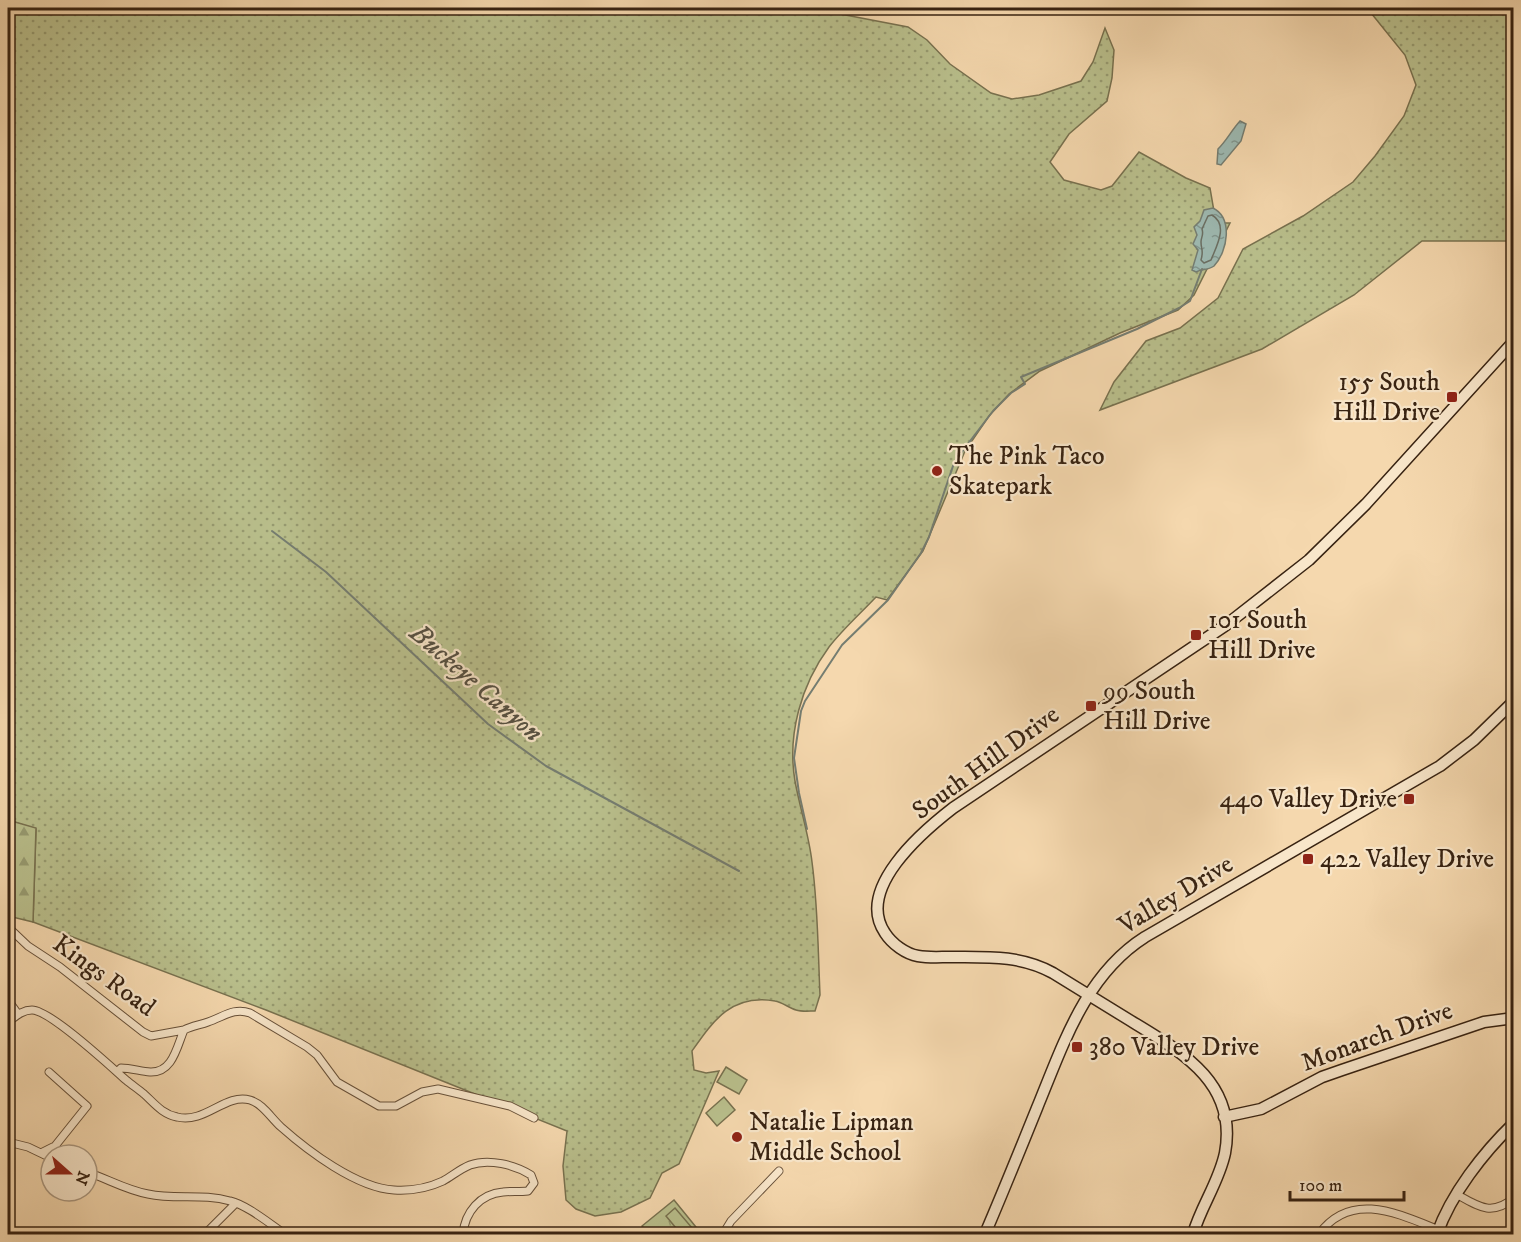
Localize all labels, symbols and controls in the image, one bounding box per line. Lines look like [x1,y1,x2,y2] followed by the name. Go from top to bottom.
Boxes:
[1332,366,1440,429] place label: 155 South Hill Drive
[1445,390,1459,404] marker: 155 South Hill Drive
[949,440,1105,503] place label: The Pink Taco Skatepark
[930,464,944,478] marker: The Pink Taco Skatepark
[1208,604,1316,667] place label: 101 South Hill Drive
[402,616,549,750] water label: Buckeye Canyon
[1189,628,1203,642] marker: 101 South Hill Drive
[1101,675,1211,738] place label: 99 South Hill Drive
[906,699,1066,827] street label: South Hill Drive
[1084,699,1098,713] marker: 99 South Hill Drive
[1220,783,1397,816] place label: 440 Valley Drive
[1402,792,1416,806] marker: 440 Valley Drive
[1320,843,1494,876] place label: 422 Valley Drive
[1112,848,1239,943] street label: Valley Drive
[1301,852,1315,866] marker: 422 Valley Drive
[46,928,162,1024] street label: Kings Road
[1297,994,1457,1080] street label: Monarch Drive
[1089,1031,1259,1064] place label: 380 Valley Drive
[1070,1040,1084,1054] marker: 380 Valley Drive
[749,1106,914,1169] place label: Natalie Lipman Middle School
[730,1130,744,1144] marker: Natalie Lipman Middle School
[39,1143,99,1203] north arrow
[1290,1164,1404,1202] scale bar
[70,1168,94,1188] text: N
[1299,1175,1342,1197] text: 100 m

